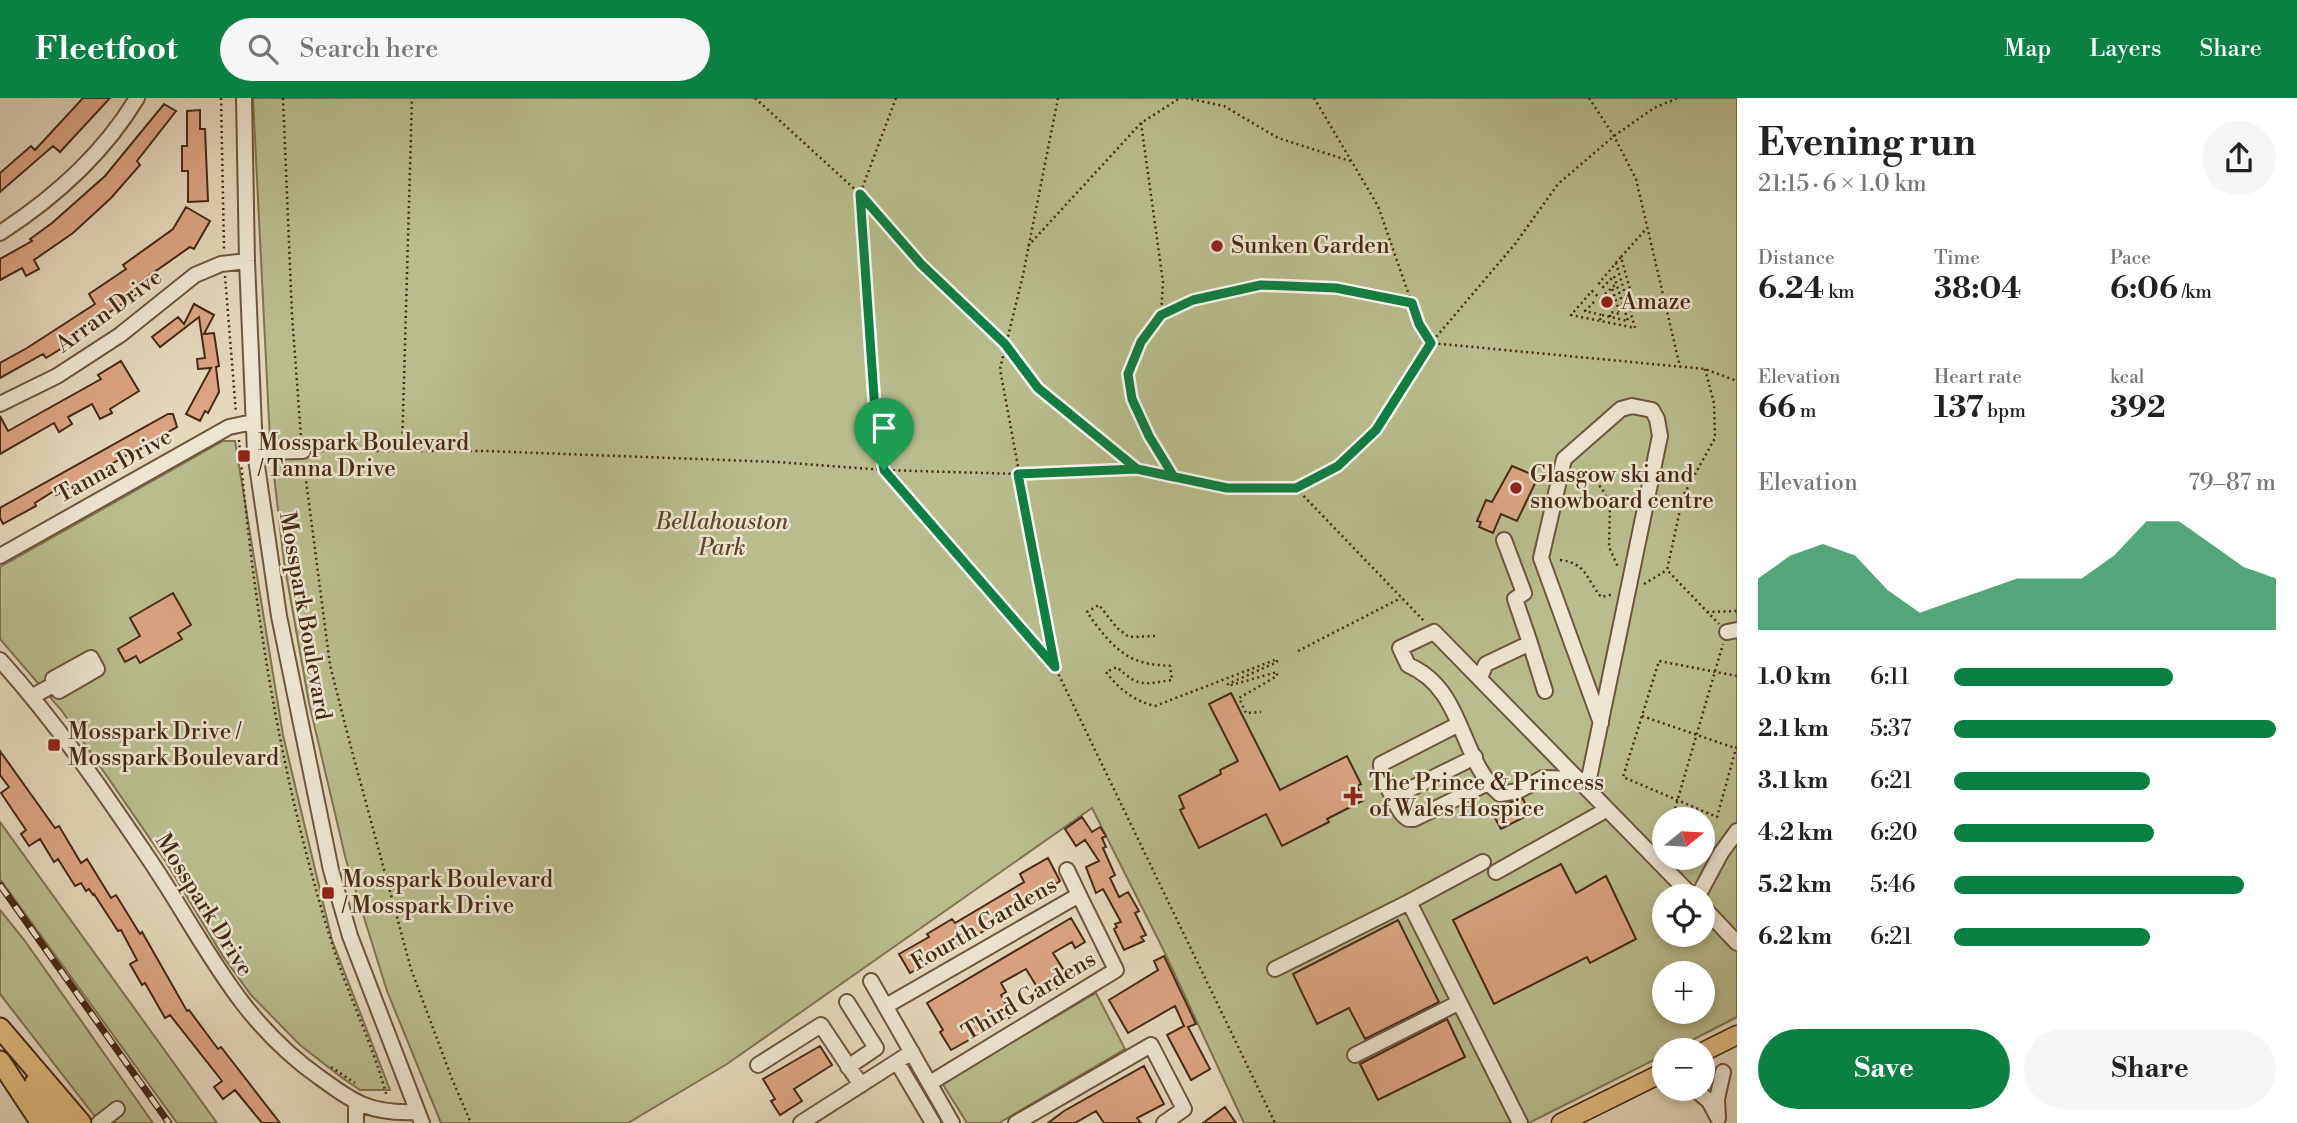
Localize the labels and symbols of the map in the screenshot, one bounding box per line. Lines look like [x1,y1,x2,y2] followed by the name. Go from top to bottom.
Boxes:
[1231,232,1390,260] place label: Sunken Garden
[1209,238,1225,254] marker: Sunken Garden
[50,263,168,360] street label: Arran Drive
[1620,288,1691,316] place label: Amaze
[1599,294,1615,310] marker: Amaze
[854,398,914,470] pin
[51,423,177,509] street label: Tanna Drive
[257,429,469,483] place label: Mosspark Boulevard / Tanna Drive
[236,448,252,464] marker: Mosspark Boulevard / Tanna Drive
[1530,461,1714,515] place label: Glasgow ski and snowboard centre
[1508,480,1524,496] marker: Glasgow ski and snowboard centre
[655,508,790,562] park label: Bellahouston Park
[273,510,337,722] street label: Mosspark Boulevard
[68,718,279,772] place label: Mosspark Drive / Mosspark Boulevard
[46,737,62,753] marker: Mosspark Drive / Mosspark Boulevard
[1369,769,1604,823] place label: The Prince & Princess of Wales Hospice
[1343,786,1363,806] marker: The Prince & Princess of Wales Hospice
[1652,807,1715,870] north arrow
[149,828,259,982] street label: Mosspark Drive
[341,866,553,920] place label: Mosspark Boulevard / Mosspark Drive
[906,871,1062,977] street label: Fourth Gardens
[320,885,336,901] marker: Mosspark Boulevard / Mosspark Drive
[957,945,1101,1047] street label: Third Gardens

